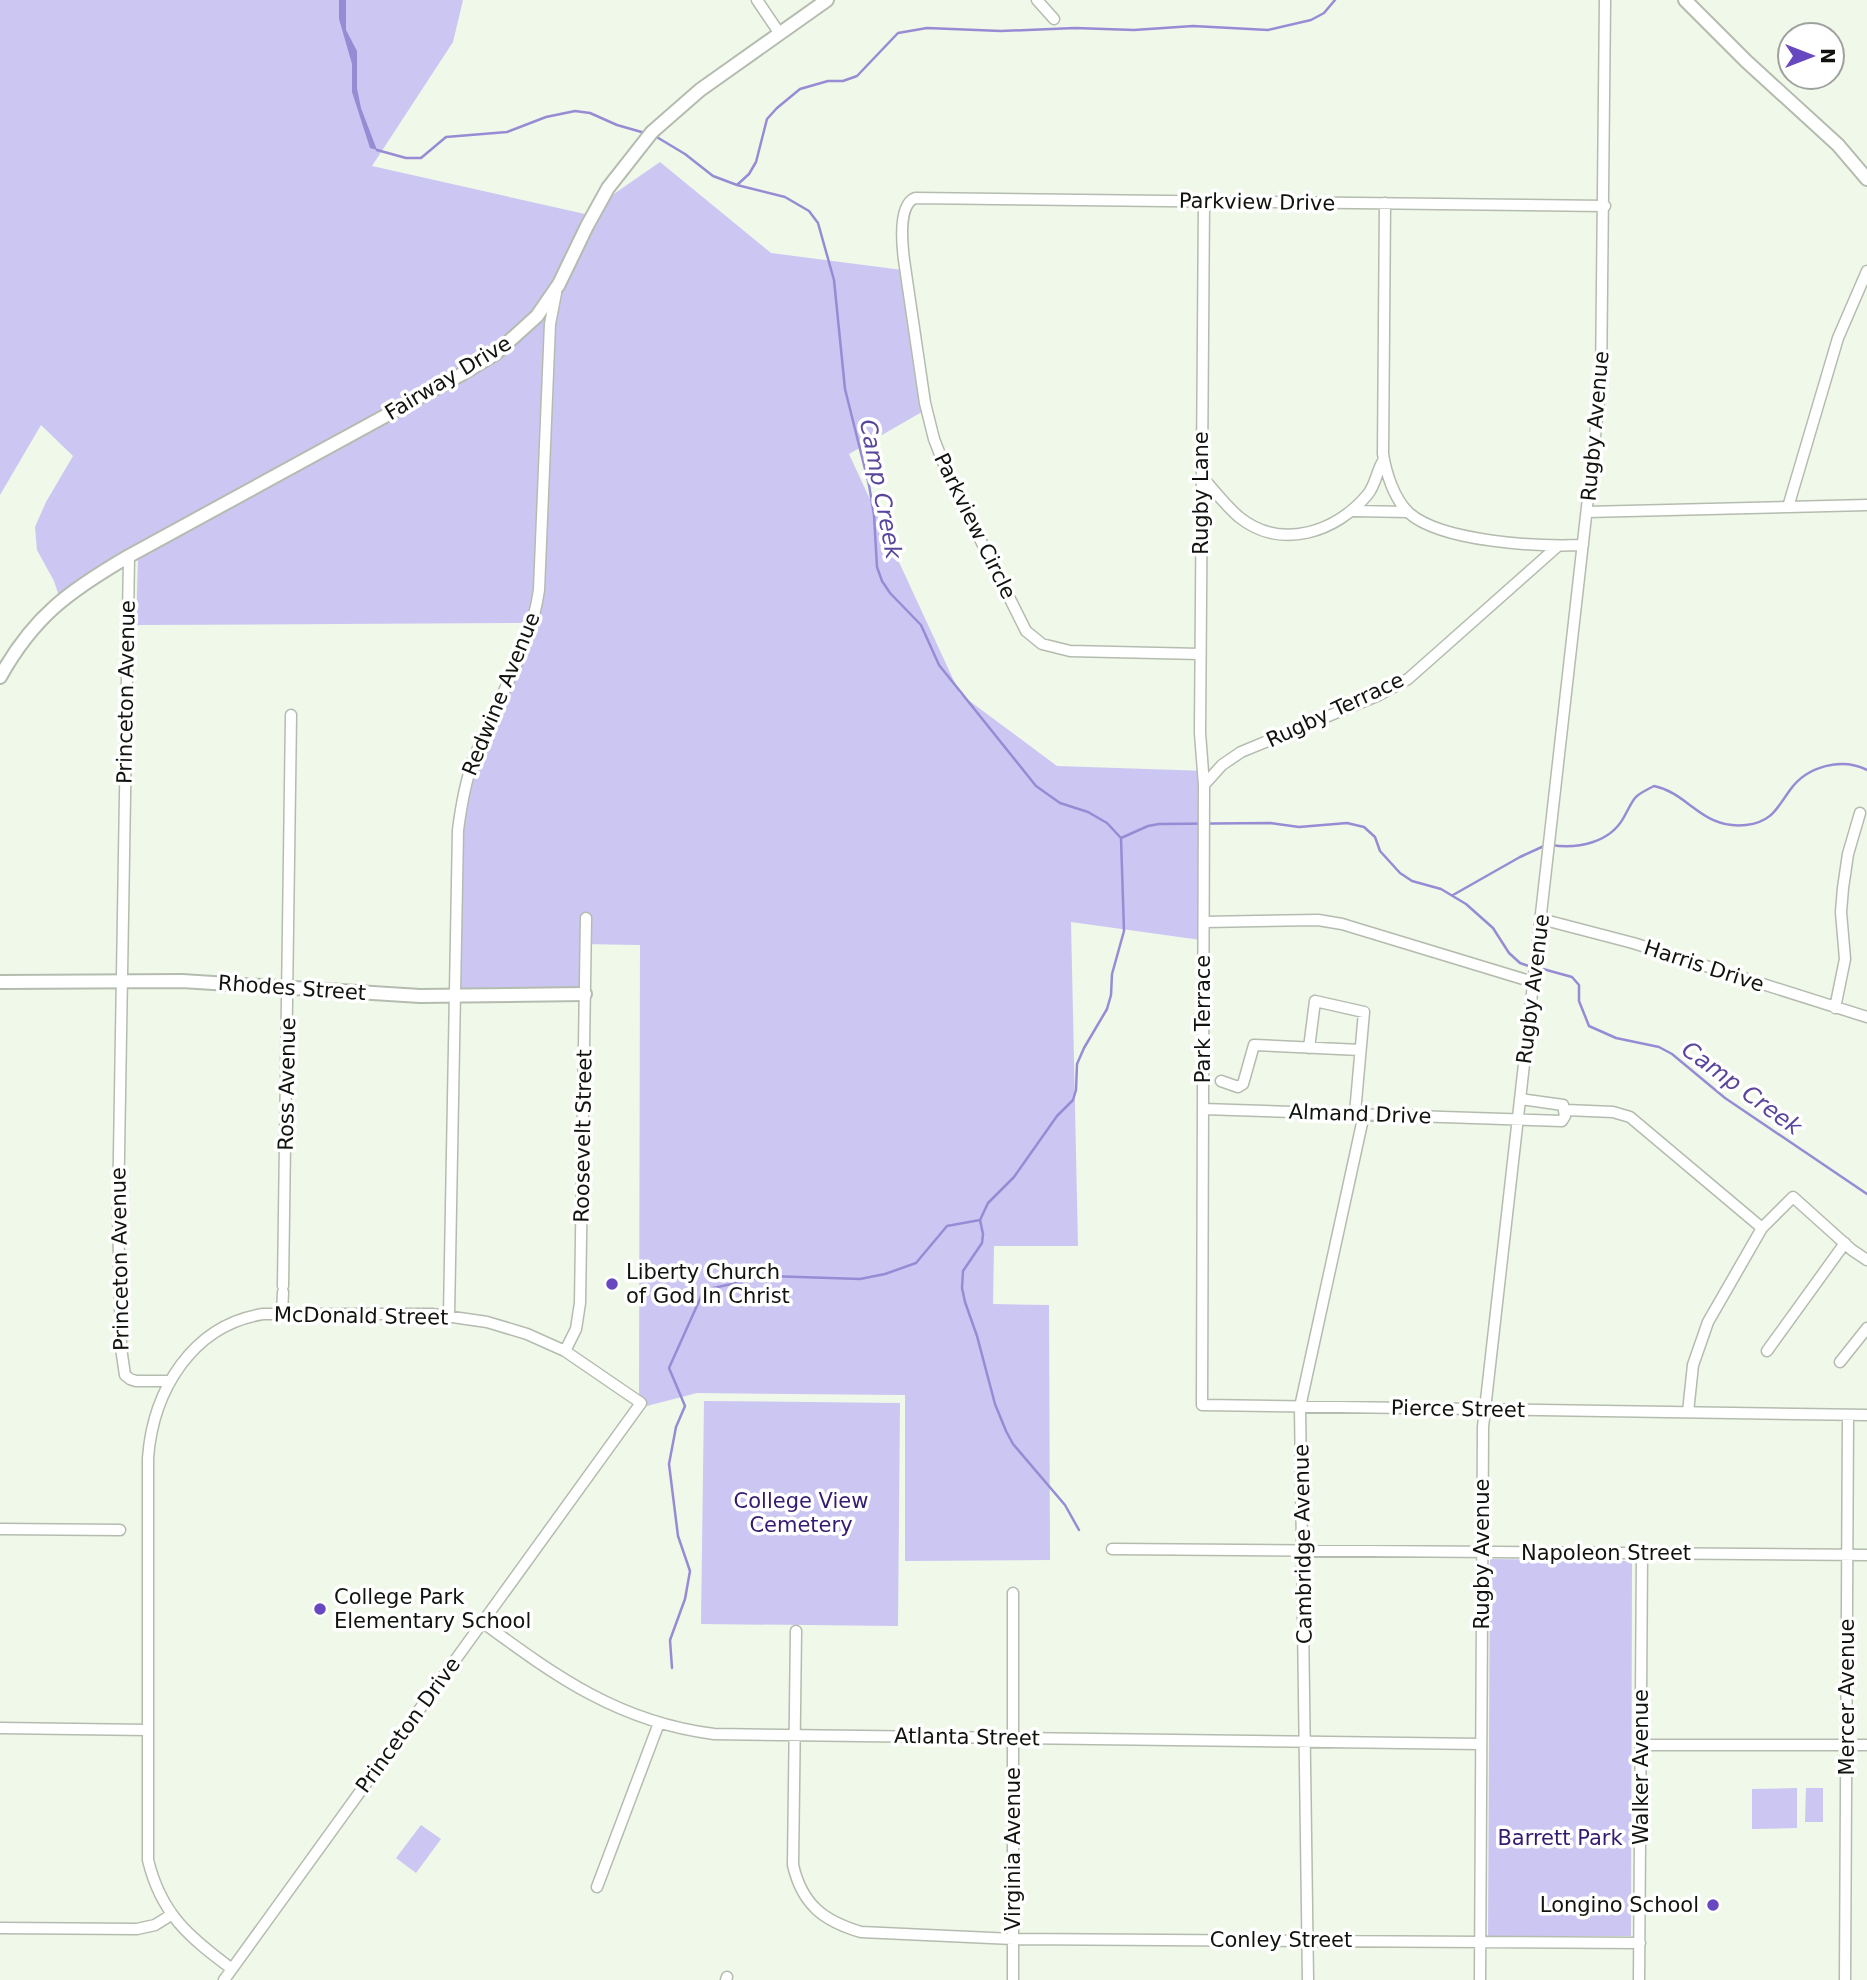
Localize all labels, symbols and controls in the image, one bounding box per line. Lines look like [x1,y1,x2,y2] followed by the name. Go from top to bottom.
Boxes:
[1776,21,1846,91] north arrow
[1817,48,1839,64] text: N
[1179,189,1335,215] street label: Parkview Drive
[381,331,515,425] street label: Fairway Drive
[1576,350,1614,502] street label: Rugby Avenue
[855,417,908,563] water label: Camp Creek
[1189,431,1213,555] street label: Rugby Lane
[929,449,1021,603] street label: Parkview Circle
[112,600,140,784] street label: Princeton Avenue
[457,609,545,779] street label: Redwine Avenue
[1262,668,1408,752] street label: Rugby Terrace
[1512,913,1554,1065] street label: Rugby Avenue
[1641,935,1767,997] street label: Harris Drive
[1191,955,1215,1083] street label: Park Terrace
[217,971,367,1005] street label: Rhodes Street
[274,1017,300,1151] street label: Ross Avenue
[1677,1036,1808,1141] water label: Camp Creek
[569,1049,597,1223] street label: Roosevelt Street
[1288,1100,1432,1128] street label: Almand Drive
[106,1167,134,1351] street label: Princeton Avenue
[626,1260,790,1308] place label: Liberty Church of God In Christ
[604,1276,620,1292] marker: Liberty Church of God In Christ
[274,1302,448,1330] street label: McDonald Street
[1391,1396,1525,1422] street label: Pierce Street
[1289,1444,1317,1644] street label: Cambridge Avenue
[1470,1479,1494,1629] street label: Rugby Avenue
[734,1489,868,1537] park label: College View Cemetery
[1521,1541,1691,1565] street label: Napoleon Street
[334,1585,531,1633] place label: College Park Elementary School
[312,1601,328,1617] marker: College Park Elementary School
[1835,1618,1859,1776] street label: Mercer Avenue
[351,1653,465,1797] street label: Princeton Drive
[1629,1689,1653,1845] street label: Walker Avenue
[894,1724,1040,1750] street label: Atlanta Street
[1001,1767,1025,1931] street label: Virginia Avenue
[1497,1826,1623,1850] park label: Barrett Park
[1540,1893,1699,1917] place label: Longino School
[1705,1897,1721,1913] marker: Longino School
[1210,1928,1352,1952] street label: Conley Street

